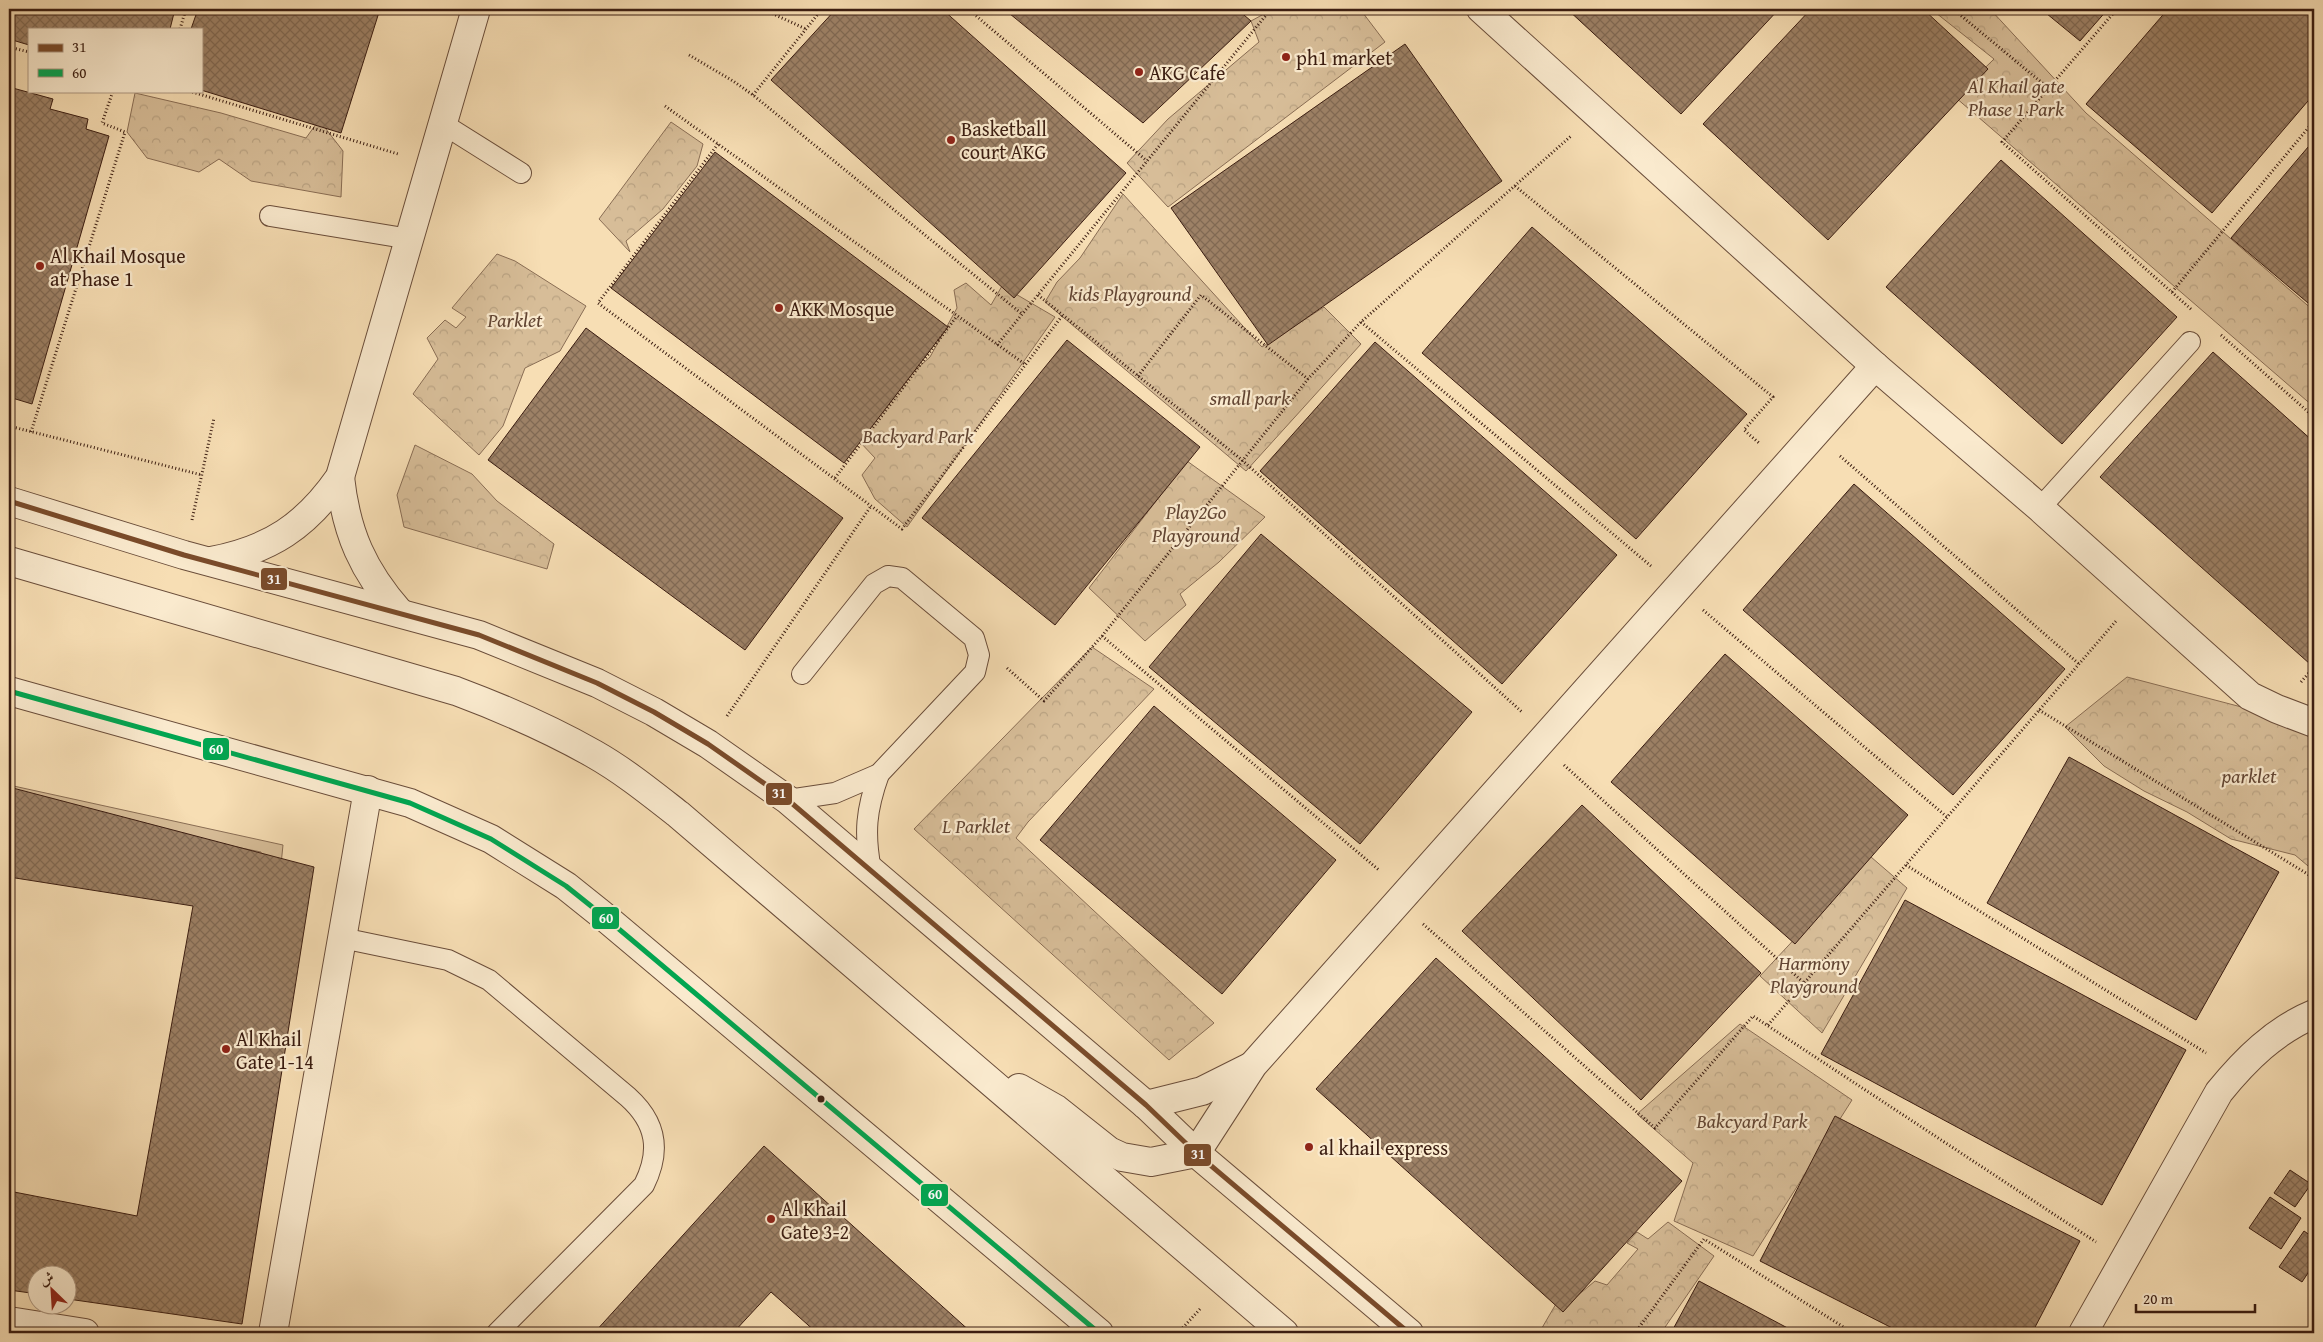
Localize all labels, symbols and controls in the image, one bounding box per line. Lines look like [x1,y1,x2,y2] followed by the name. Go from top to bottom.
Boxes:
[28,28,202,92] legend
[72,36,86,57] text: 31
[1296,43,1392,72] place label: ph1 market
[1280,51,1292,63] marker: ph1 market
[1149,58,1225,87] place label: AKG Cafe
[72,62,86,83] text: 60
[1133,66,1145,78] marker: AKG Cafe
[1966,71,2065,123] park label: Al Khail gate Phase 1 Park
[961,114,1047,166] place label: Basketball court AKG
[945,134,957,146] marker: Basketball court AKG
[50,241,186,293] place label: Al Khail Mosque at Phase 1
[34,260,46,272] marker: Al Khail Mosque at Phase 1
[1068,279,1192,308] park label: kids Playground
[789,294,894,323] place label: AKK Mosque
[773,302,785,314] marker: AKK Mosque
[487,305,543,334] park label: Parklet
[1209,383,1291,412] park label: small park
[862,421,974,450] park label: Backyard Park
[1151,497,1240,549] park label: Play2Go Playground
[260,567,288,591] line badge: 31
[267,569,281,589] text: 31
[202,737,230,761] line badge: 60
[209,739,223,759] text: 60
[2221,761,2277,790] park label: parklet
[765,782,793,806] line badge: 31
[772,783,786,803] text: 31
[941,811,1011,840] park label: L Parklet
[591,906,620,930] line badge: 60
[599,908,613,928] text: 60
[1769,948,1858,1000] park label: Harmony Playground
[236,1024,314,1076] place label: Al Khail Gate 1-14
[220,1043,232,1055] marker: Al Khail Gate 1-14
[816,1094,826,1104] unlabelled marker
[1695,1106,1808,1135] park label: Bakcyard Park
[1319,1133,1448,1162] place label: al khail express
[1303,1141,1315,1153] marker: al khail express
[1183,1143,1212,1167] line badge: 31
[1191,1144,1205,1164] text: 31
[920,1183,949,1207] line badge: 60
[928,1184,942,1204] text: 60
[781,1194,849,1246] place label: Al Khail Gate 3-2
[765,1213,777,1225] marker: Al Khail Gate 3-2
[28,1264,78,1314] north arrow
[36,1266,57,1290] text: ش
[2136,1282,2254,1314] scale bar
[2143,1288,2174,1309] text: 20 m

